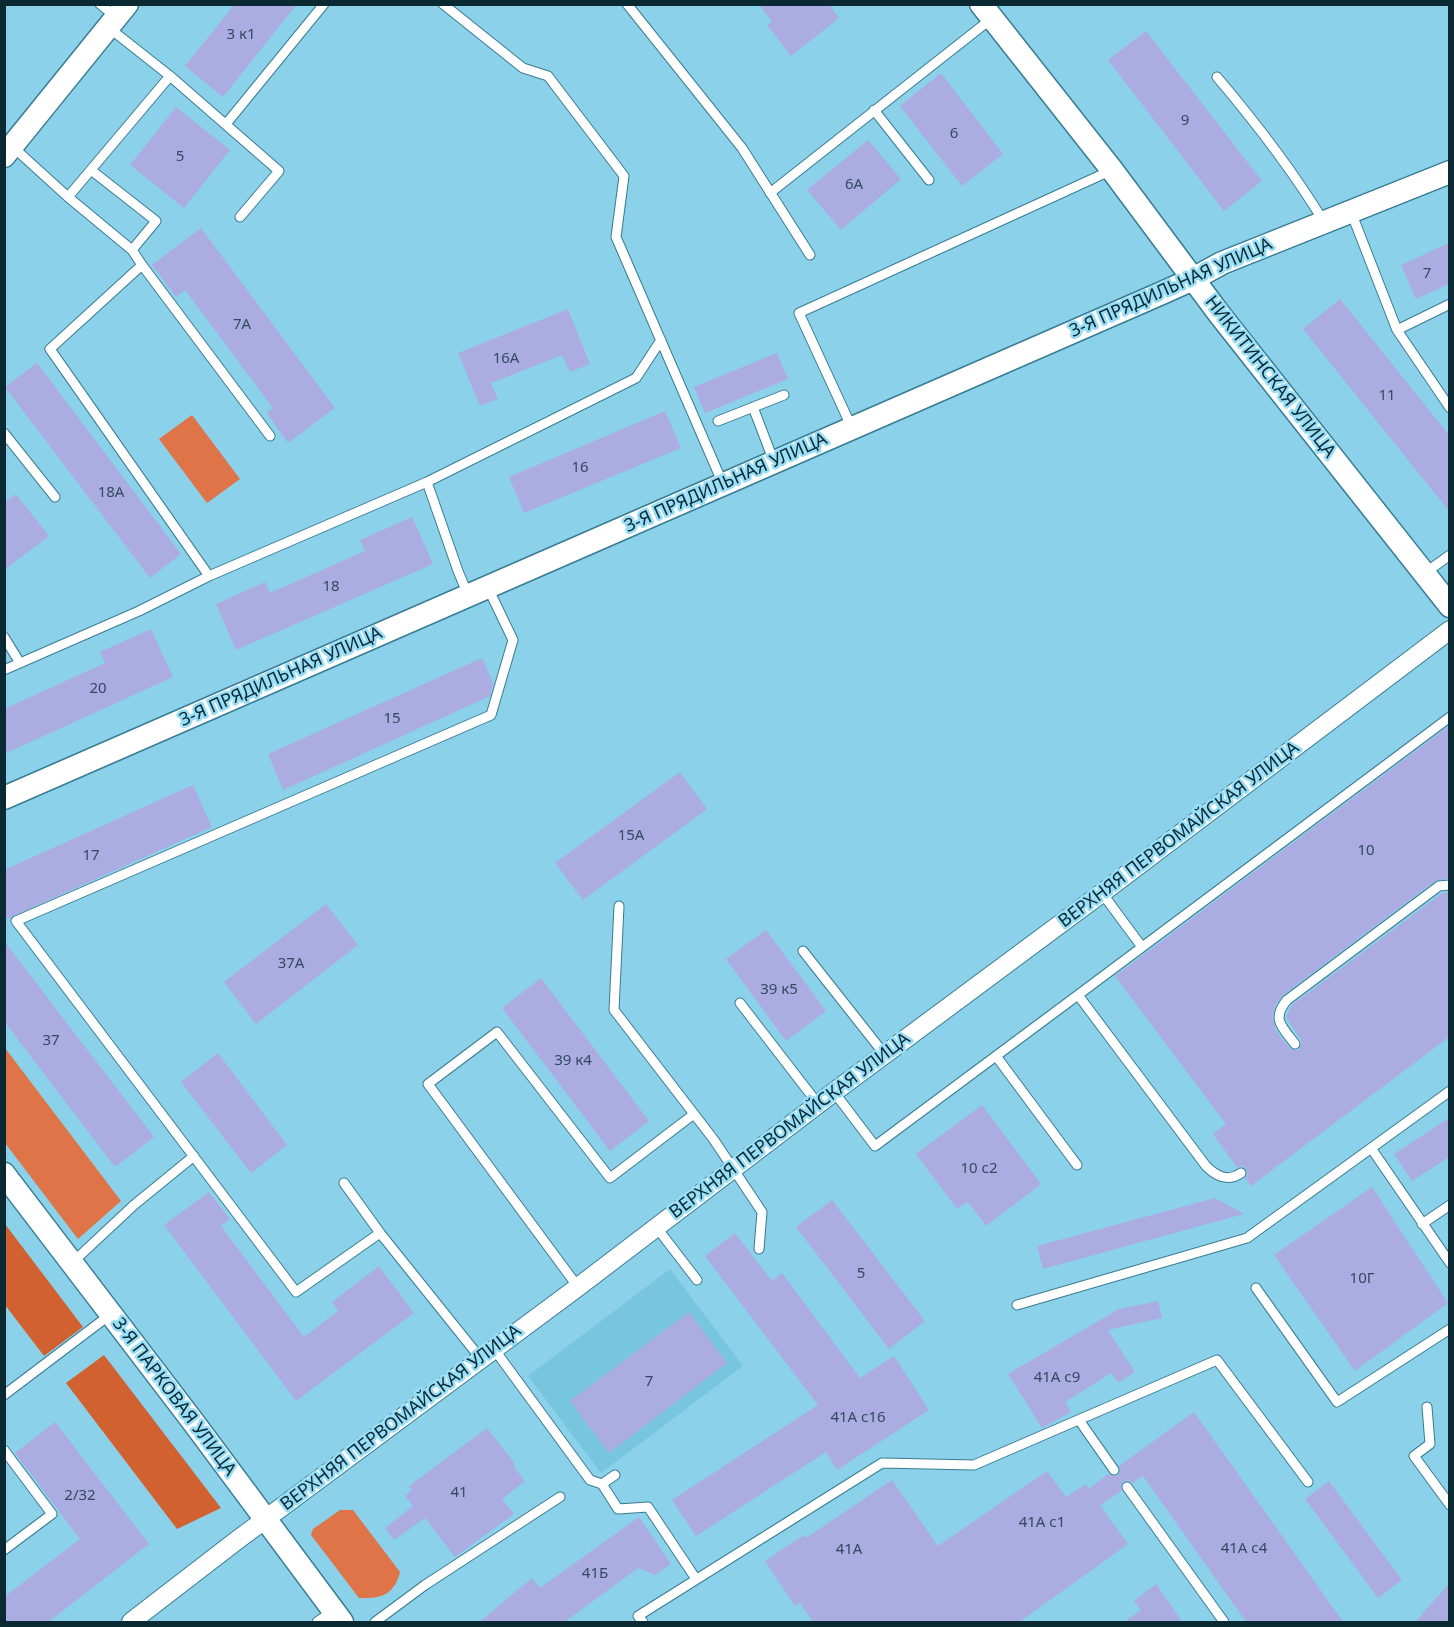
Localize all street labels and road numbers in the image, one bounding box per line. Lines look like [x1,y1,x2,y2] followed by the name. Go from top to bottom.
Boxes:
[1066,233,1276,343] street label: 3-Я ПРЯДИЛЬНАЯ УЛИЦА
[1200,292,1340,462] street label: НИКИТИНСКАЯ УЛИЦА
[621,428,831,538] street label: 3-Я ПРЯДИЛЬНАЯ УЛИЦА
[176,622,386,732] street label: 3-Я ПРЯДИЛЬНАЯ УЛИЦА
[1054,737,1304,933] street label: ВЕРХНЯЯ ПЕРВОМАЙСКАЯ УЛИЦА
[665,1028,915,1224] street label: ВЕРХНЯЯ ПЕРВОМАЙСКАЯ УЛИЦА
[108,1314,240,1480] street label: 3-Я ПАРКОВАЯ УЛИЦА
[276,1320,526,1516] street label: ВЕРХНЯЯ ПЕРВОМАЙСКАЯ УЛИЦА

